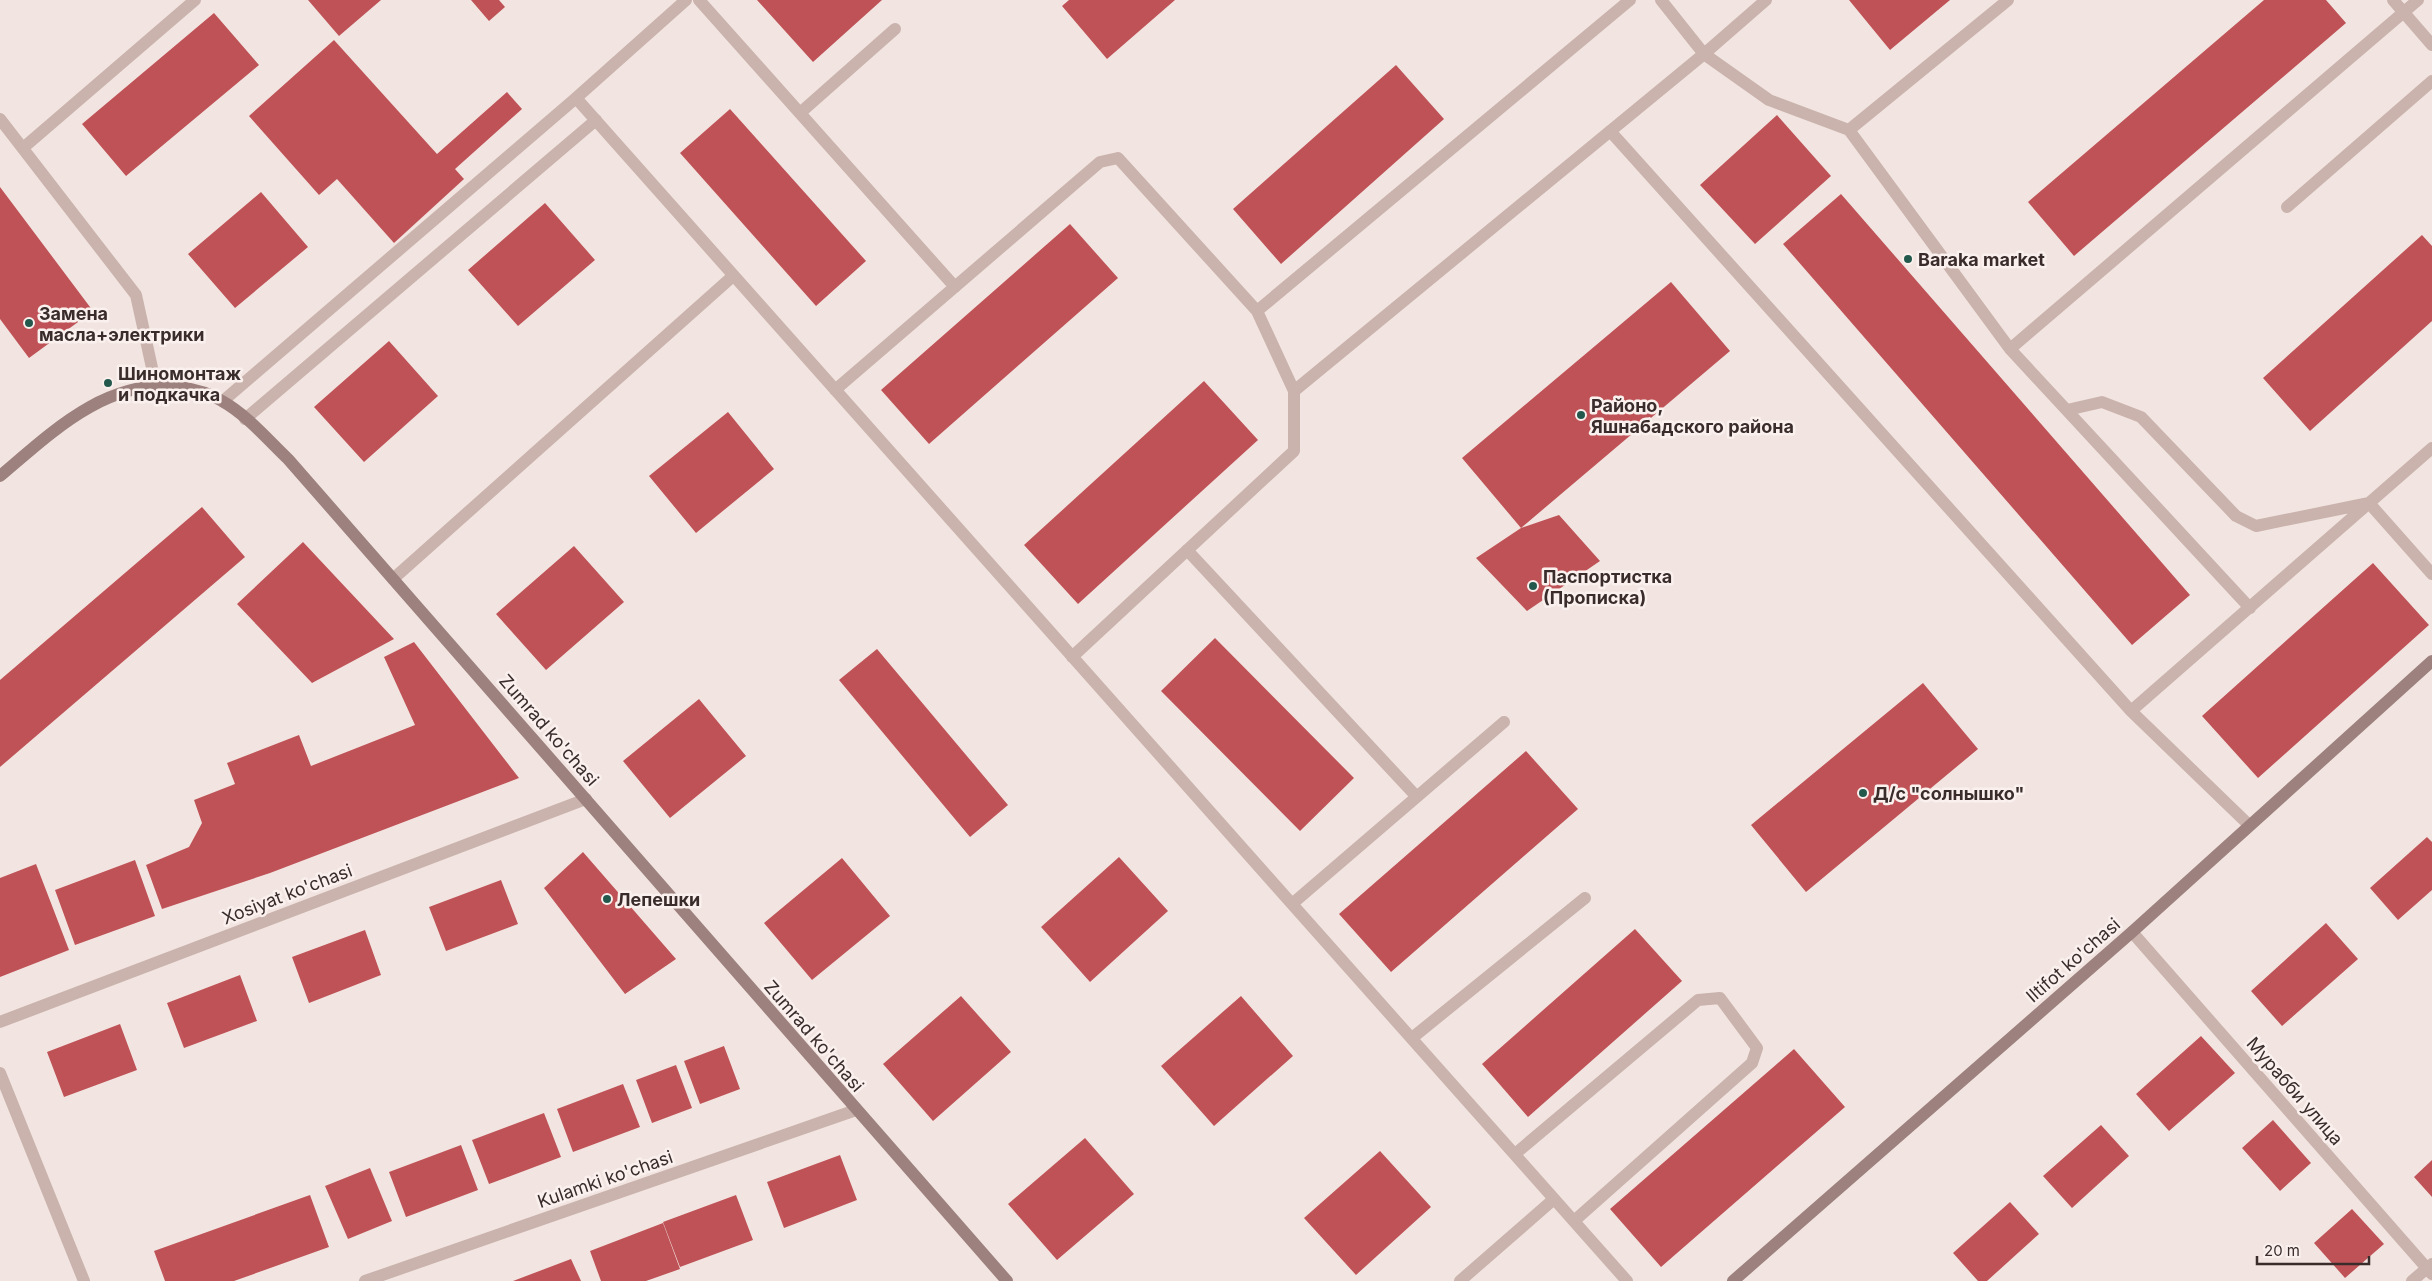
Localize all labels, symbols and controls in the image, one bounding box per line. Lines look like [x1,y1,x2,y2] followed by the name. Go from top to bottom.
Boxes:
[1918,249,2045,270] place label: Baraka market
[1902,253,1914,265] marker: Baraka market
[39,303,204,345] place label: Замена масла+электрики
[23,317,35,329] marker: Замена масла+электрики
[118,363,241,405] place label: Шиномонтаж и подкачка
[102,377,114,389] marker: Шиномонтаж и подкачка
[1591,395,1794,437] place label: Районо, Яшнабадского района
[1575,409,1587,421] marker: Районо, Яшнабадского района
[1543,566,1672,608] place label: Паспортистка (Прописка)
[1527,580,1539,592] marker: Паспортистка (Прописка)
[495,670,603,790] street label: Zumrad ko'chasi
[1873,783,2024,804] place label: Д/с "солнышко"
[1857,787,1869,799] marker: Д/с "солнышко"
[219,860,355,928] street label: Xosiyat ko'chasi
[617,889,700,910] place label: Лепешки
[601,893,613,905] marker: Лепешки
[2022,913,2124,1007] street label: Iltifot ko'chasi
[760,976,868,1096] street label: Zumrad ko'chasi
[2242,1033,2348,1149] street label: Мурабби улица
[535,1146,675,1212] street label: Kulamki ko'chasi
[2257,1234,2370,1266] scale bar
[2264,1241,2300,1260] text: 20 m

